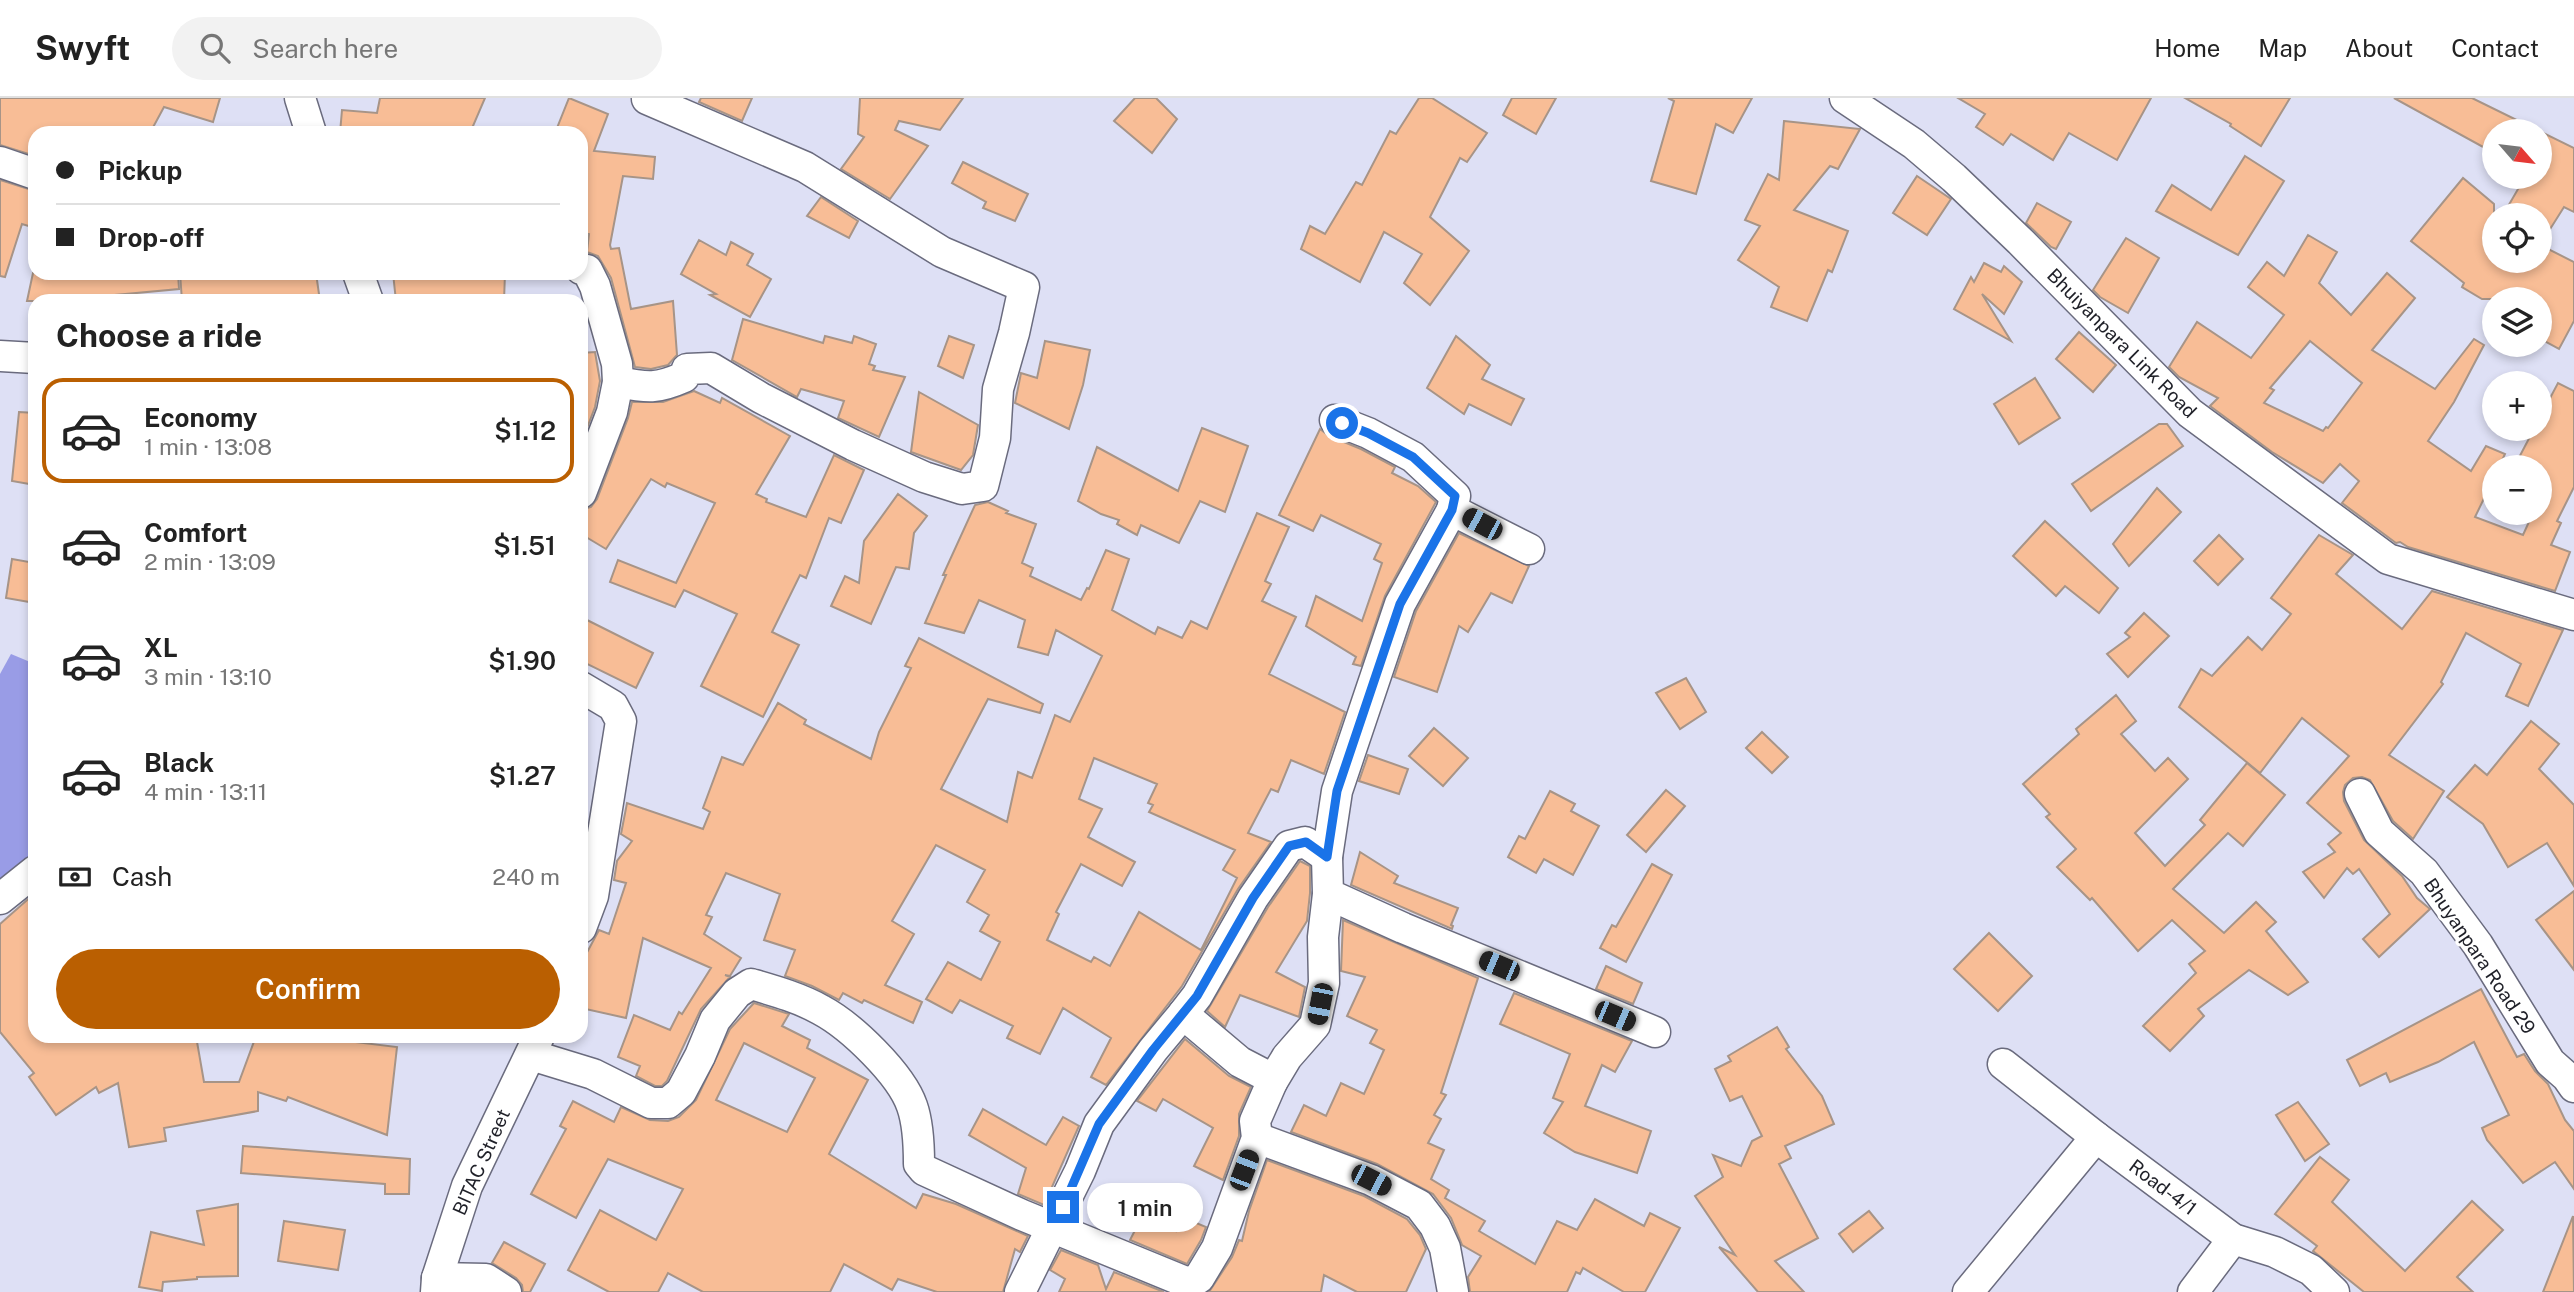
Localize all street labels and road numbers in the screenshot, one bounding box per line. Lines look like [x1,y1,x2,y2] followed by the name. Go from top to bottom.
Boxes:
[2043,264,2201,422] street label: Bhuiyanpara Link Road
[2420,874,2540,1038] street label: Bhuyanpara Road 29
[448,1106,514,1218] street label: BITAC Street
[2125,1155,2201,1219] street label: Road-4/1

